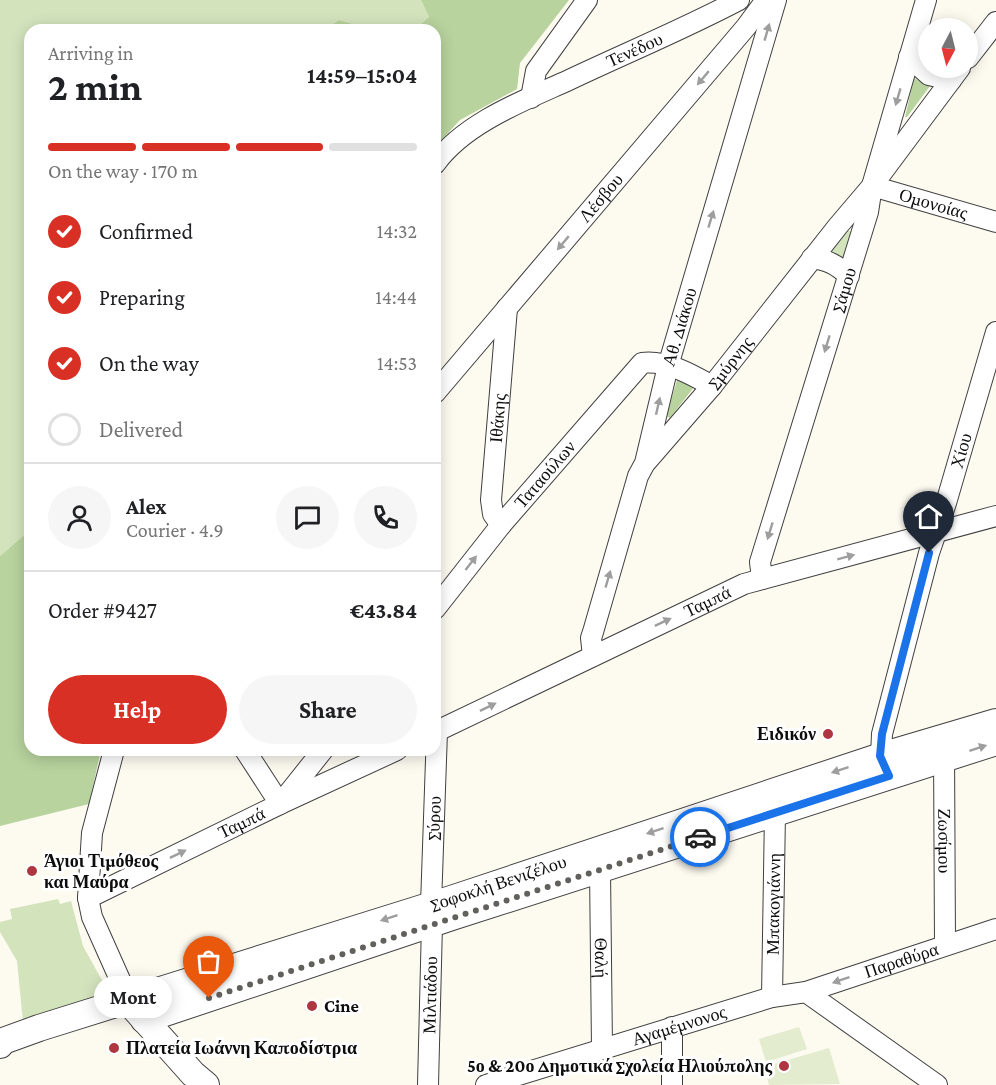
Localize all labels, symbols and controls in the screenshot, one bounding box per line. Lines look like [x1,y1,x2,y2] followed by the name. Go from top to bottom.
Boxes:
[918,18,978,78] north arrow
[918,18,978,78] map controls
[763,23,772,41] one-way arrow
[603,29,666,71] street label: Τενέδου
[48,42,133,64] text: Arriving in
[307,63,417,88] text: 14:59–15:04
[48,65,142,108] text: 2 min
[696,70,709,86] one-way arrow
[893,88,902,106] one-way arrow
[48,160,198,182] text: On the way · 170 m
[575,170,627,226] street label: Λέσβου
[897,184,970,223] street label: Ομονοίας
[707,210,716,228] one-way arrow
[48,215,81,248] icon: check
[99,219,193,244] text: Confirmed
[377,220,417,242] text: 14:32
[556,235,569,251] one-way arrow
[828,265,860,315] street label: Σάμου
[48,281,81,314] icon: check
[99,285,185,310] text: Preparing
[658,285,701,369] street label: Αθ. Διάκου
[375,286,417,308] text: 14:44
[704,333,757,393] street label: Σμύρνης
[822,335,831,353] one-way arrow
[48,347,81,380] icon: check
[99,351,199,376] text: On the way
[377,352,417,374] text: 14:53
[486,392,510,444] street label: Ιθάκης
[654,397,664,415] one-way arrow
[99,417,183,442] text: Delivered
[947,431,976,471] street label: Χίου
[510,437,580,512] street label: Ταταούλων
[48,486,111,549] button: person
[276,486,339,549] button: chat
[354,486,417,549] button: phone
[903,491,954,553] pin
[126,494,167,519] text: Alex
[912,500,945,533] icon: home
[126,519,224,541] text: Courier · 4.9
[764,522,774,540] one-way arrow
[837,551,855,561] one-way arrow
[465,555,478,571] one-way arrow
[604,570,613,588] one-way arrow
[681,582,735,621] street label: Ταμπά
[48,598,157,623] text: Order #9427
[350,598,417,623] text: €43.84
[655,618,672,627] one-way arrow
[48,675,227,744] button: Help
[239,675,417,744] button: Share
[479,702,496,711] one-way arrow
[757,724,816,744] place label: Ειδικόν
[821,727,835,741] marker: Ειδικόν
[969,743,987,752] one-way arrow
[831,765,849,775] one-way arrow
[423,795,445,841] street label: Σύρου
[215,803,269,843] street label: Ταμπά
[670,807,730,867] courier
[934,808,955,874] street label: Ζωσίμου
[684,821,717,854] icon: car
[646,827,664,837] one-way arrow
[170,849,187,858] one-way arrow
[44,851,159,892] place label: Άγιοι Τιμόθεος και Μαύρα
[428,851,569,915] street label: Σοφοκλή Βενιζέλου
[763,853,784,955] street label: Μπακογιάννη
[25,864,39,878] marker: Άγιοι Τιμόθεος και Μαύρα
[380,914,398,923] one-way arrow
[183,936,234,998] pin
[591,938,611,978] street label: Θαλή
[862,939,941,982] street label: Παραθύρα
[192,945,225,978] icon: bag
[419,956,441,1034] street label: Μιλτιάδου
[832,976,850,986] one-way arrow
[95,977,173,1019] callout: Mont
[110,986,156,1008] text: Mont
[324,996,359,1016] place label: Cine
[305,999,319,1013] marker: Cine
[630,1002,729,1049] street label: Αγαμέμνονος
[126,1038,357,1058] place label: Πλατεία Ιωάννη Καποδίστρια
[107,1041,121,1055] marker: Πλατεία Ιωάννη Καποδίστρια
[467,1056,772,1076] place label: 5ο & 20ο Δημοτικά Σχολεία Ηλιούπολης
[777,1059,791,1073] marker: 5ο & 20ο Δημοτικά Σχολεία Ηλιούπολης

